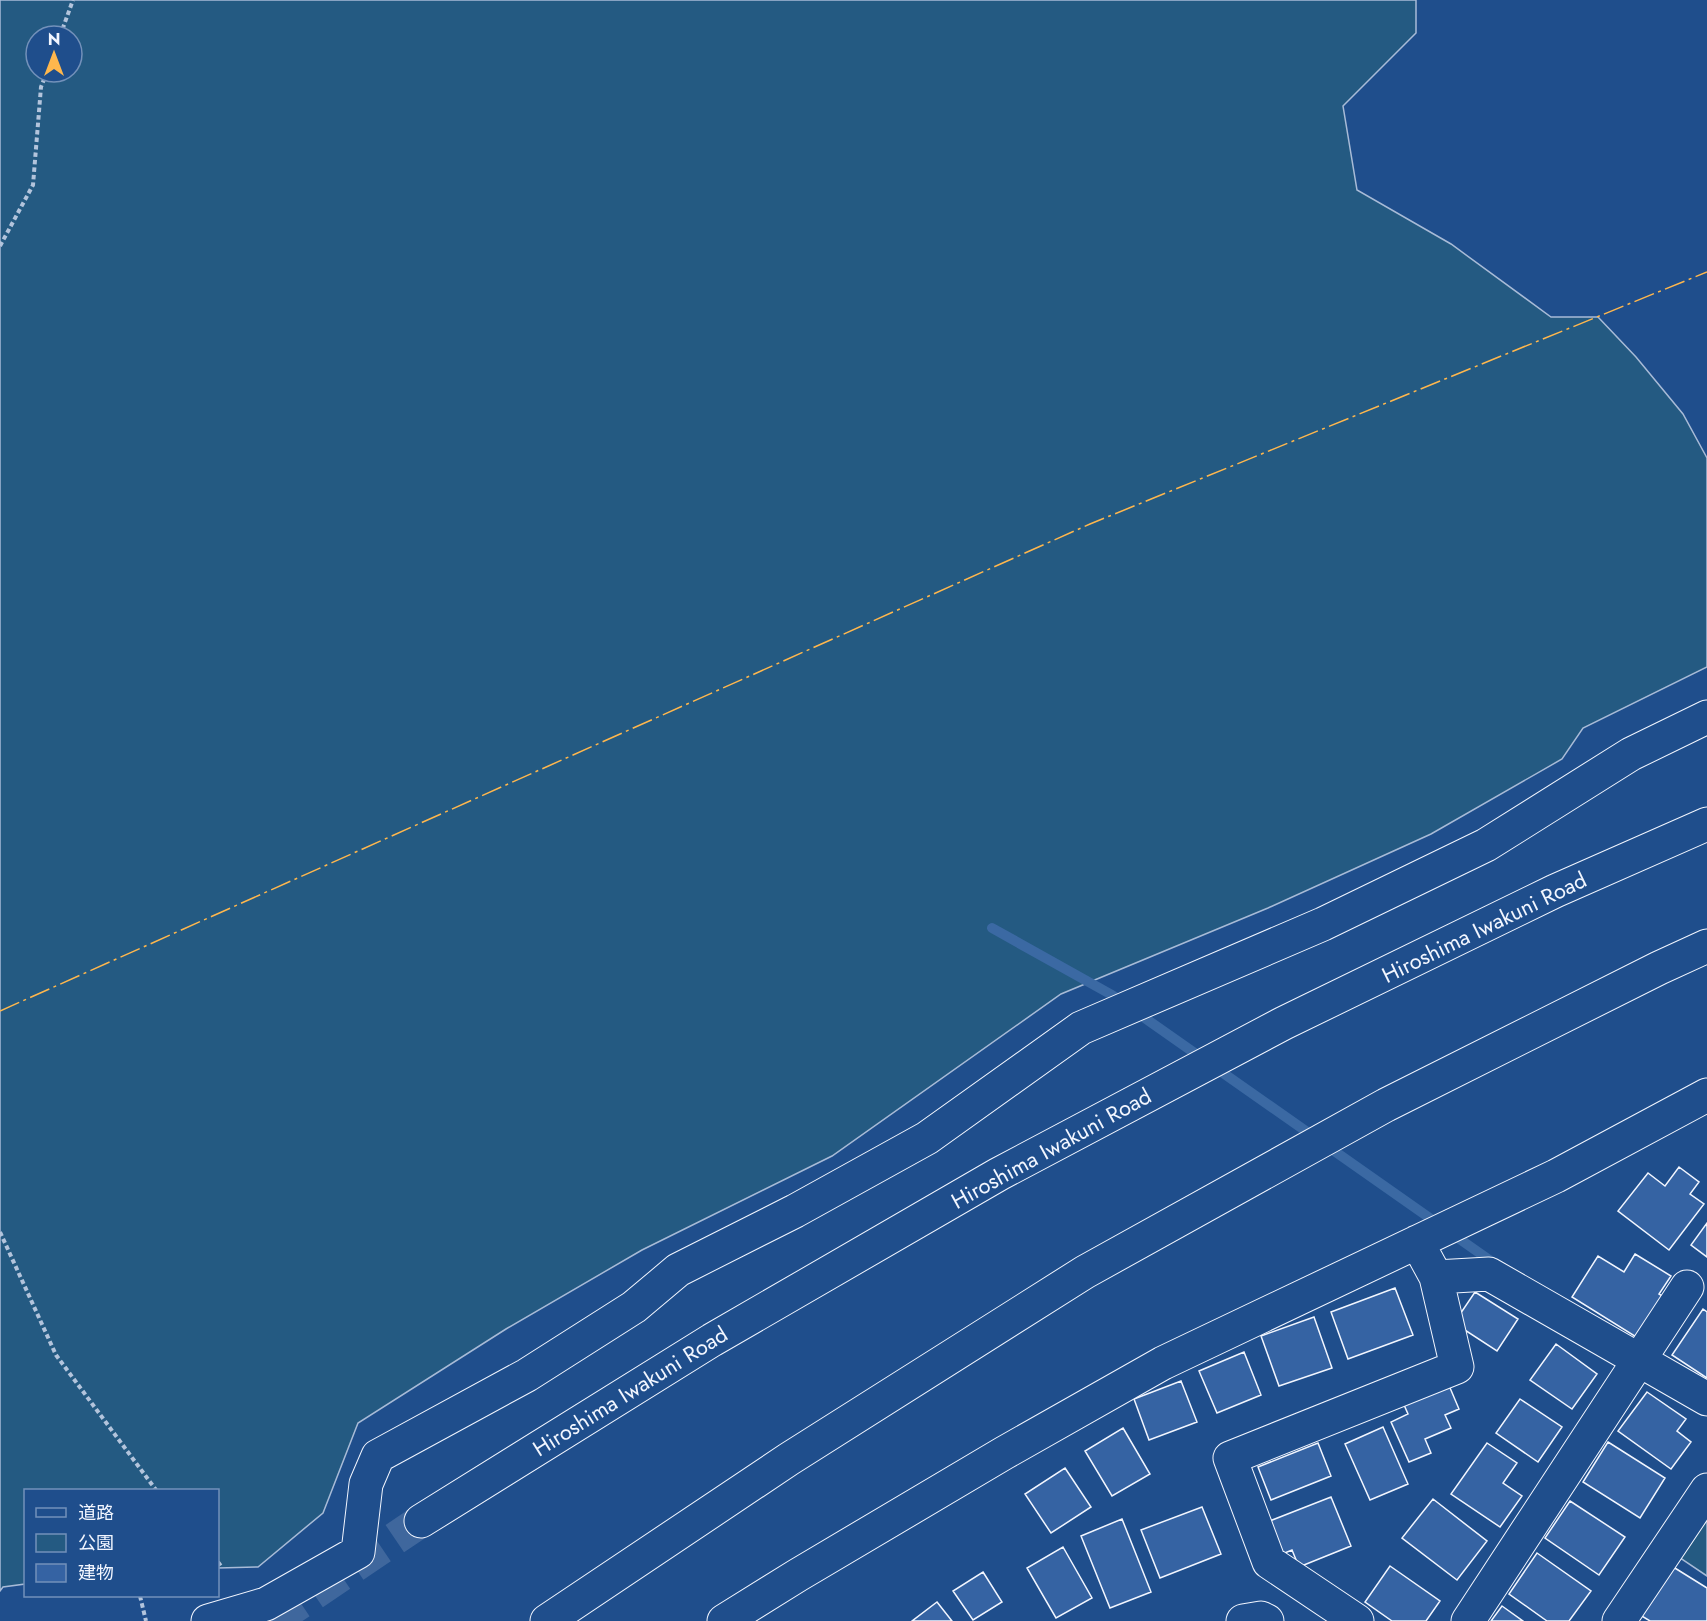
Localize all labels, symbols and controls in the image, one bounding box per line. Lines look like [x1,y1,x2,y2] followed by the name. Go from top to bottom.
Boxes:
[24,24,84,84] north arrow
[48,28,60,51] text: N
[1376,863,1592,991] street label: Hiroshima Iwakuni Road
[945,1080,1157,1216] street label: Hiroshima Iwakuni Road
[526,1318,734,1464] street label: Hiroshima Iwakuni Road
[24,1489,219,1597] legend
[78,1500,114,1526] text: 道路
[78,1530,114,1556] text: 公園
[78,1560,114,1586] text: 建物

